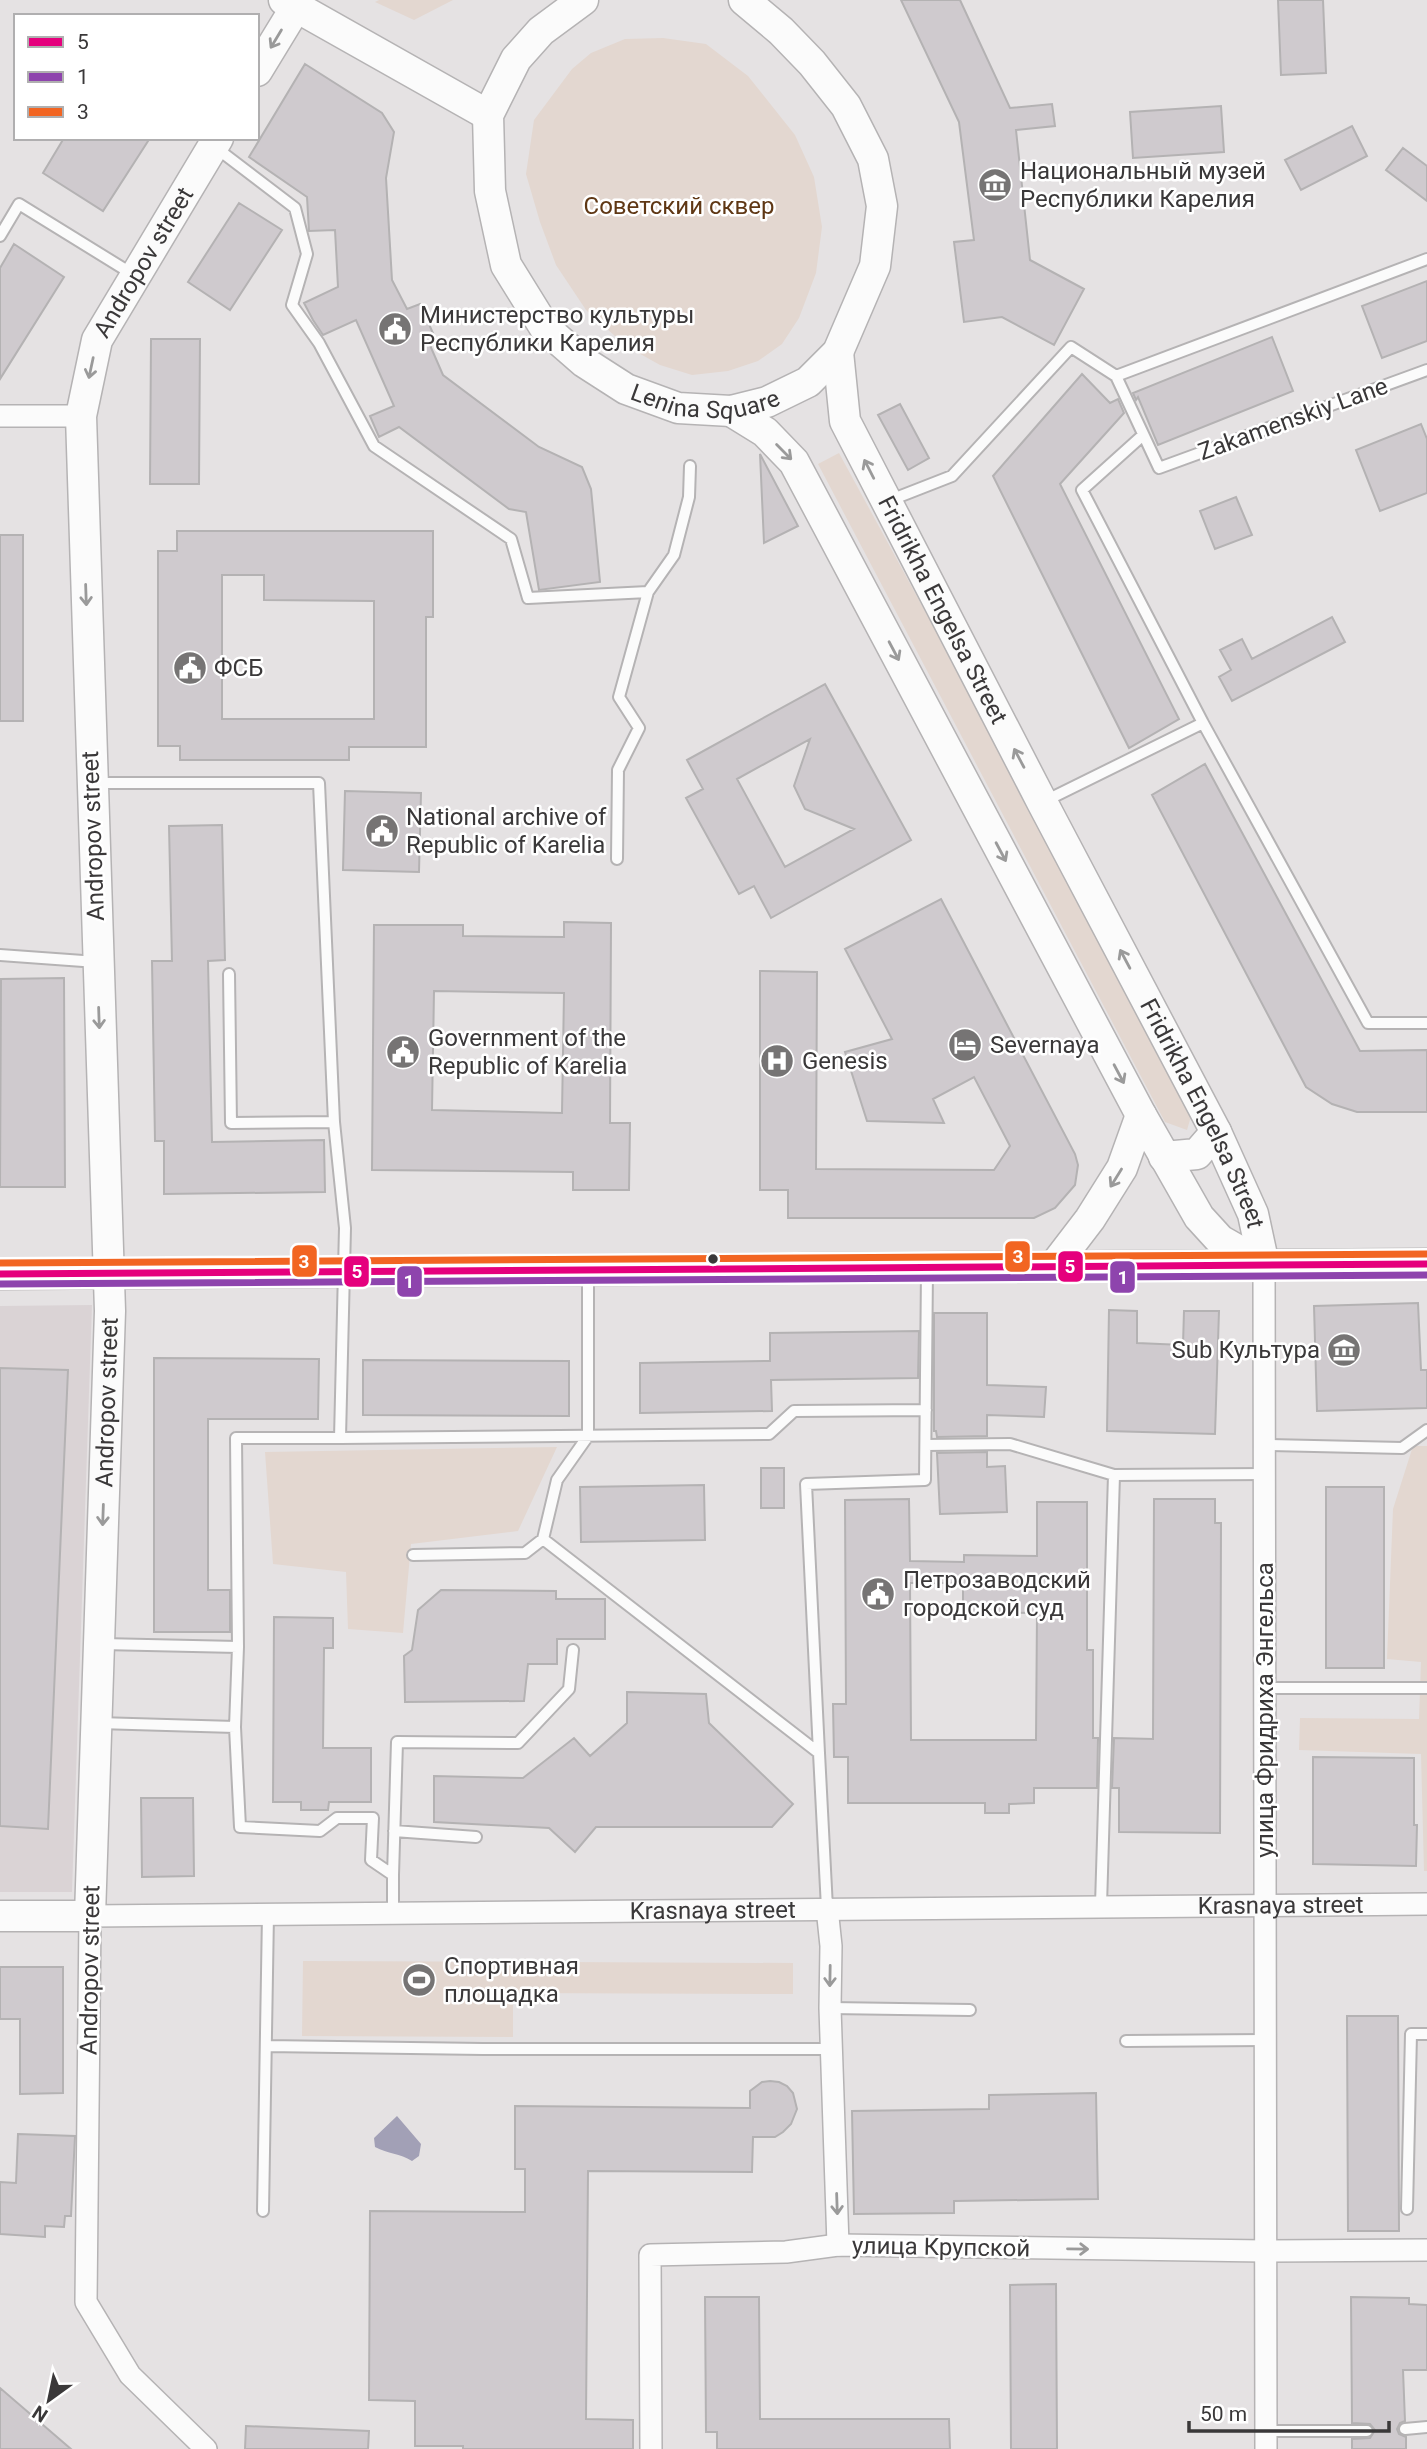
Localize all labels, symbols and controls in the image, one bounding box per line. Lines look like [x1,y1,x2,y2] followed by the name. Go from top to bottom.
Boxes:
[14,14,259,140] legend
[269,29,283,49] one-way arrow
[77,30,89,54] text: 5
[77,65,89,89] text: 1
[77,100,89,124] text: 3
[1020,157,1266,213] place label: Национальный музей Республики Карелия
[976,166,1014,204] museum icon: Национальный музей Республики Карелия
[88,182,199,343] street label: Andropov street
[584,192,774,220] park label: Советский сквер
[420,301,694,357] place label: Министерство культуры Республики Карелия
[376,310,414,348] public building icon: Министерство культуры Республики Карелия
[84,356,98,379] one-way arrow
[1195,372,1391,466] street label: Zakamenskiy Lane
[627,378,784,425] street label: Lenina Square
[776,444,793,461] one-way arrow
[861,459,875,480] one-way arrow
[872,491,1013,729] street label: Fridrikha Engelsa Street
[79,583,93,606] one-way arrow
[888,640,901,661] one-way arrow
[171,649,209,687] public building icon: ФСБ
[214,654,263,682] place label: ФСБ
[1011,748,1025,768] one-way arrow
[76,750,110,921] street label: Andropov street
[406,803,607,859] place label: National archive of Republic of Karelia
[363,812,401,850] public building icon: National archive of Republic of Karelia
[995,841,1008,862] one-way arrow
[1118,949,1131,970] one-way arrow
[1134,994,1270,1231] street label: Fridrikha Engelsa Street
[93,1006,106,1029] one-way arrow
[428,1024,627,1080] place label: Government of the Republic of Karelia
[946,1026,984,1064] hotel icon: Severnaya
[990,1031,1100,1059] place label: Severnaya
[384,1033,422,1071] public building icon: Government of the Republic of Karelia
[758,1042,796,1080] hospital icon: Genesis
[802,1047,888,1075] place label: Genesis
[1112,1064,1126,1084] one-way arrow
[1108,1168,1122,1188] one-way arrow
[1004,1240,1031,1273] line badge: 3
[291,1244,318,1278] line badge: 3
[1013,1245,1023,1268] text: 3
[299,1250,309,1273] text: 3
[1057,1250,1084,1283] line badge: 5
[706,1252,720,1266] unlabelled marker
[343,1255,370,1288] line badge: 5
[1065,1255,1076,1278] text: 5
[352,1260,363,1283] text: 5
[1109,1260,1136,1294] line badge: 1
[396,1265,423,1298] line badge: 1
[1118,1266,1128,1289] text: 1
[404,1270,414,1293] text: 1
[90,1317,124,1488] street label: Andropov street
[1325,1331,1363,1369] museum icon: Sub Культура
[1172,1336,1320,1364] place label: Sub Культура
[97,1503,110,1526] one-way arrow
[1251,1562,1279,1858] street label: улица Фридриха Энгельса
[903,1566,1091,1622] place label: Петрозаводский городской суд
[859,1575,897,1613] public building icon: Петрозаводский городской суд
[75,1885,105,2055] street label: Andropov street
[1197,1891,1364,1920] street label: Krasnaya street
[629,1896,796,1925] street label: Krasnaya street
[444,1952,579,2008] place label: Спортивная площадка
[400,1961,438,1999] sports icon: Спортивная площадка
[824,1965,837,1988] one-way arrow
[830,2192,844,2215] one-way arrow
[852,2231,1030,2263] street label: улица Крупской
[1066,2242,1089,2255] one-way arrow
[14,2365,84,2435] north arrow
[1189,2390,1388,2434] scale bar
[28,2401,52,2427] text: N
[1200,2402,1247,2426] text: 50 m

